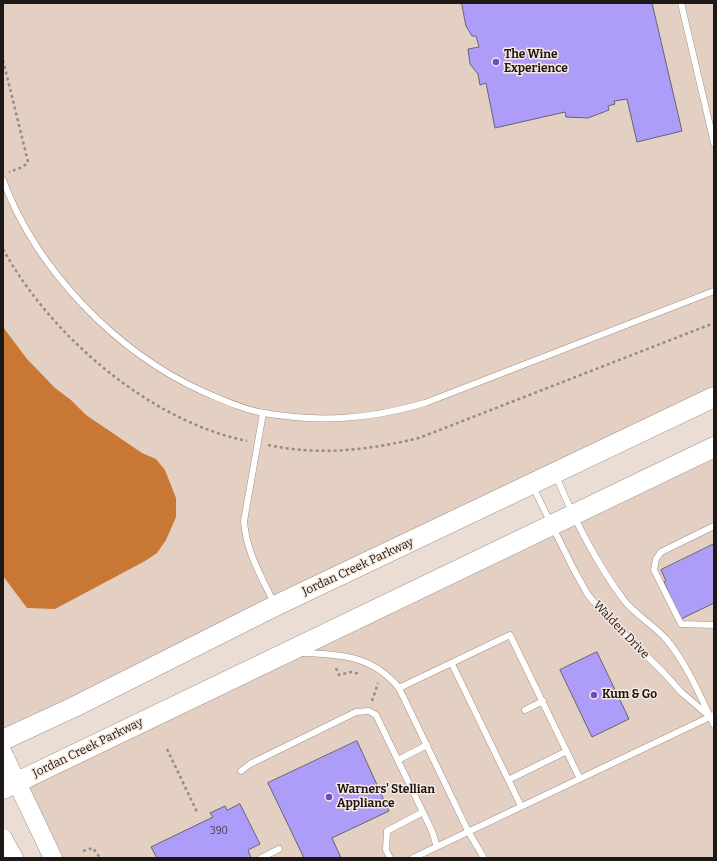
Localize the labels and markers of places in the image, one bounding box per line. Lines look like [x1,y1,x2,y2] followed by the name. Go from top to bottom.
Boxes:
[504,48,568,76] place label: The Wine Experience
[491,57,501,67] marker: The Wine Experience
[602,688,657,702] place label: Kum & Go
[589,690,599,700] marker: Kum & Go
[337,783,435,811] place label: Warners' Stellian Appliance
[324,792,334,802] marker: Warners' Stellian Appliance

